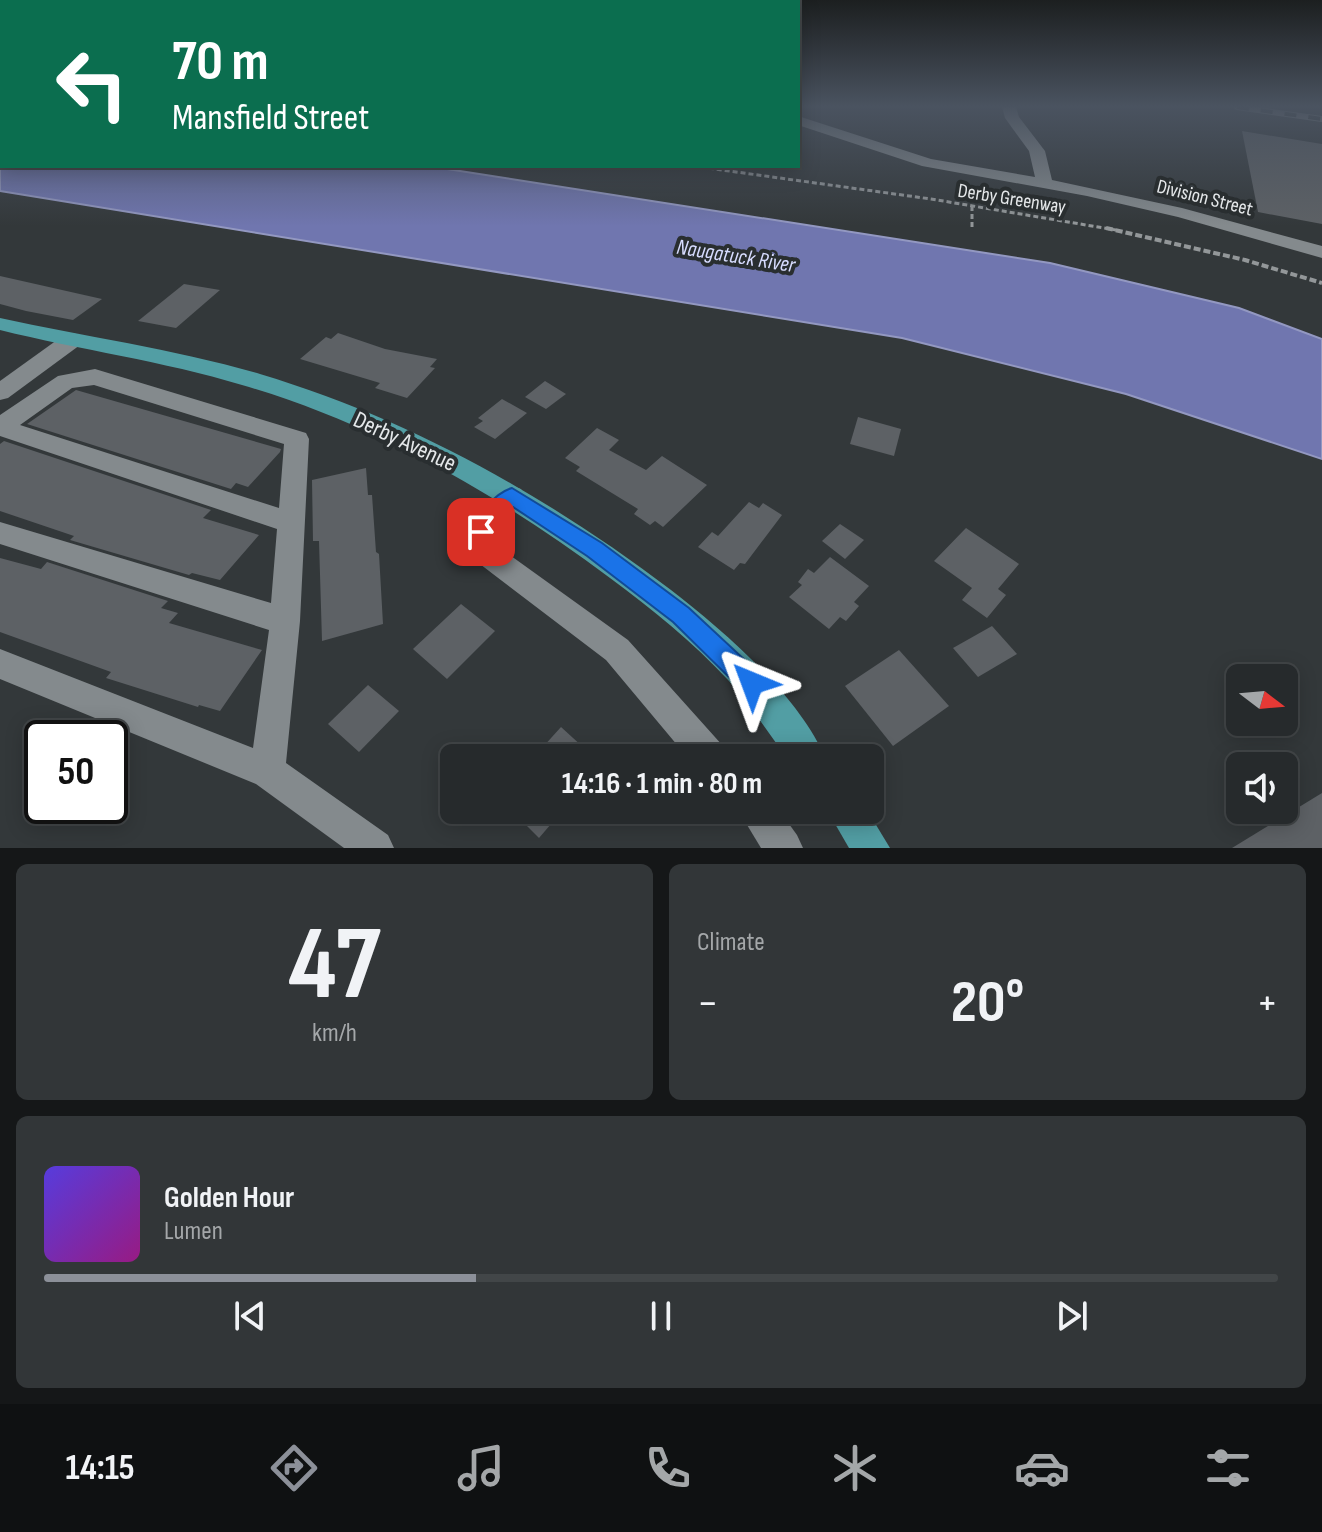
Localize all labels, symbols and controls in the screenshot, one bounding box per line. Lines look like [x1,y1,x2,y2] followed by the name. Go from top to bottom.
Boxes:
[172,29,269,96] text: 70 m
[40,32,144,136] icon: left
[172,97,369,140] text: Mansfield Street
[1154,174,1255,221] street label: Division Street
[956,179,1068,219] street label: Derby Greenway
[675,234,798,279] water label: Naugatuck River
[349,405,461,478] street label: Derby Avenue
[447,498,515,566] pin
[459,510,503,554] icon: arrive
[710,641,794,725] position arrow
[1226,664,1298,736] north arrow
[1226,664,1298,824] map controls
[24,720,128,824] speed limit sign: 50
[1226,752,1298,824] button: sound
[562,766,762,802] text: 14:16 · 1 min · 80 m
[288,903,381,1028] text: 47
[697,927,765,958] text: Climate
[951,967,1024,1039] text: 20°
[697,977,719,1030] text: −
[1256,977,1278,1030] text: +
[312,1018,357,1049] text: km/h
[164,1180,294,1216] text: Golden Hour
[164,1216,223,1247] text: Lumen
[228,1294,272,1338] icon: previous
[639,1294,683,1338] icon: pause
[1050,1294,1094,1338] icon: next
[266,1440,322,1496] icon: directions
[453,1440,509,1496] icon: music
[640,1440,696,1496] icon: phone
[827,1440,883,1496] icon: climate
[1014,1440,1070,1496] icon: car
[1200,1440,1256,1496] icon: filters
[65,1447,135,1490] text: 14:15

